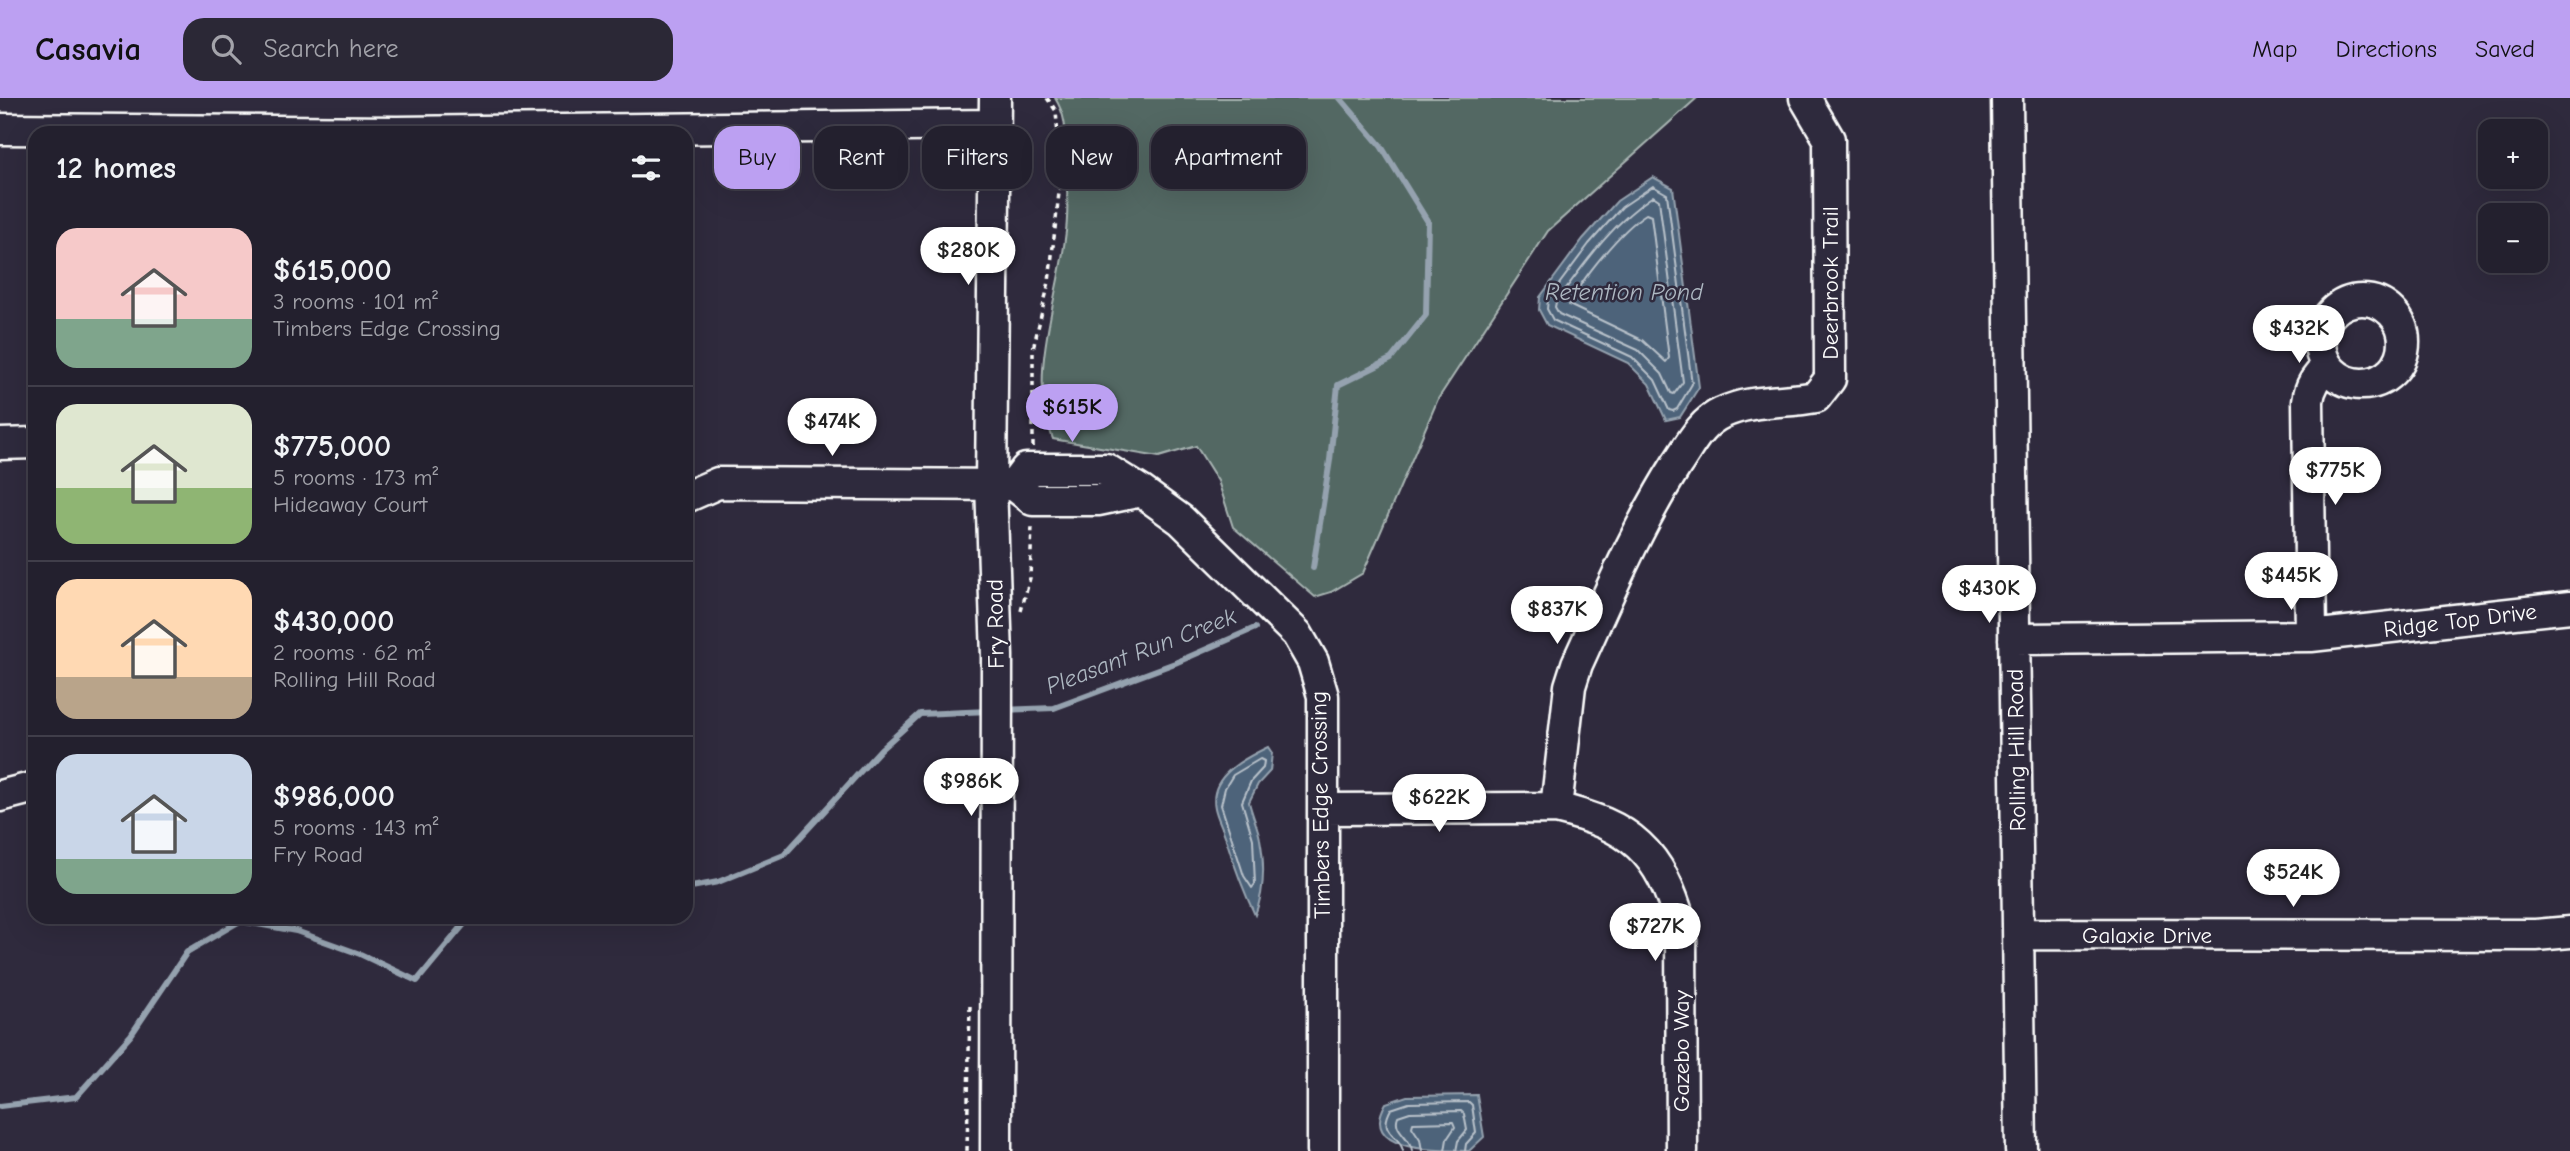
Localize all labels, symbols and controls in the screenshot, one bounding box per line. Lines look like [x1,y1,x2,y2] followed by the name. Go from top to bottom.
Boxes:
[183,18,673,81] search box
[35,30,141,68] text: Casavia
[207,30,245,68] icon: search
[263,34,399,64] text: Search here
[2252,35,2298,63] text: Map
[2336,35,2437,63] text: Directions
[2475,35,2535,63] text: Saved
[2478,119,2548,273] map controls
[2478,119,2548,189] button: +
[714,126,800,189] chip: Buy
[814,126,908,189] chip: Rent
[922,126,1032,189] chip: Filters
[1046,126,1137,189] chip: New
[1151,126,1306,189] chip: Apartment
[627,149,665,187] icon: filters
[56,151,176,186] text: 12 homes
[2478,203,2548,273] button: −
[1817,206,1844,360] street label: Deerbrook Trail
[919,228,1017,287] pin: $280K
[936,236,1000,263] text: $280K
[273,253,392,288] text: $615,000
[112,256,196,340] icon: home
[1545,278,1704,306] water label: Retention Pond
[273,288,438,315] text: 3 rooms · 101 m²
[2250,306,2348,365] pin: $432K
[2269,314,2329,341] text: $432K
[273,315,501,342] text: Timbers Edge Crossing
[1023,384,1121,444] pin: $615K
[1042,393,1102,420] text: $615K
[783,398,881,458] pin: $474K
[804,407,860,434] text: $474K
[273,429,391,464] text: $775,000
[112,432,196,516] icon: home
[2286,448,2384,507] pin: $775K
[2305,456,2365,483] text: $775K
[273,464,438,491] text: 5 rooms · 173 m²
[273,491,427,518] text: Hideaway Court
[2242,552,2340,612] pin: $445K
[2261,561,2321,588] text: $445K
[1940,566,2038,625] pin: $430K
[1958,574,2020,601] text: $430K
[981,579,1010,669] street label: Fry Road
[1508,587,1606,646] pin: $837K
[1527,595,1587,622] text: $837K
[2382,598,2538,643] street label: Ridge Top Drive
[1042,602,1240,700] water label: Pleasant Run Creek
[273,604,394,639] text: $430,000
[112,607,196,691] icon: home
[273,639,431,666] text: 2 rooms · 62 m²
[273,666,436,693] text: Rolling Hill Road
[2002,668,2031,832] street label: Rolling Hill Road
[1305,691,1336,919] street label: Timbers Edge Crossing
[922,758,1020,818] pin: $986K
[940,767,1002,794] text: $986K
[1390,774,1488,834] pin: $622K
[273,779,395,814] text: $986,000
[112,782,196,866] icon: home
[1408,783,1470,810] text: $622K
[273,814,439,841] text: 5 rooms · 143 m²
[273,841,363,868] text: Fry Road
[2244,850,2342,909] pin: $524K
[2263,858,2323,885] text: $524K
[1606,904,1704,963] pin: $727K
[1626,912,1684,939] text: $727K
[2082,922,2212,949] street label: Galaxie Drive
[1668,989,1695,1112] street label: Gazebo Way

